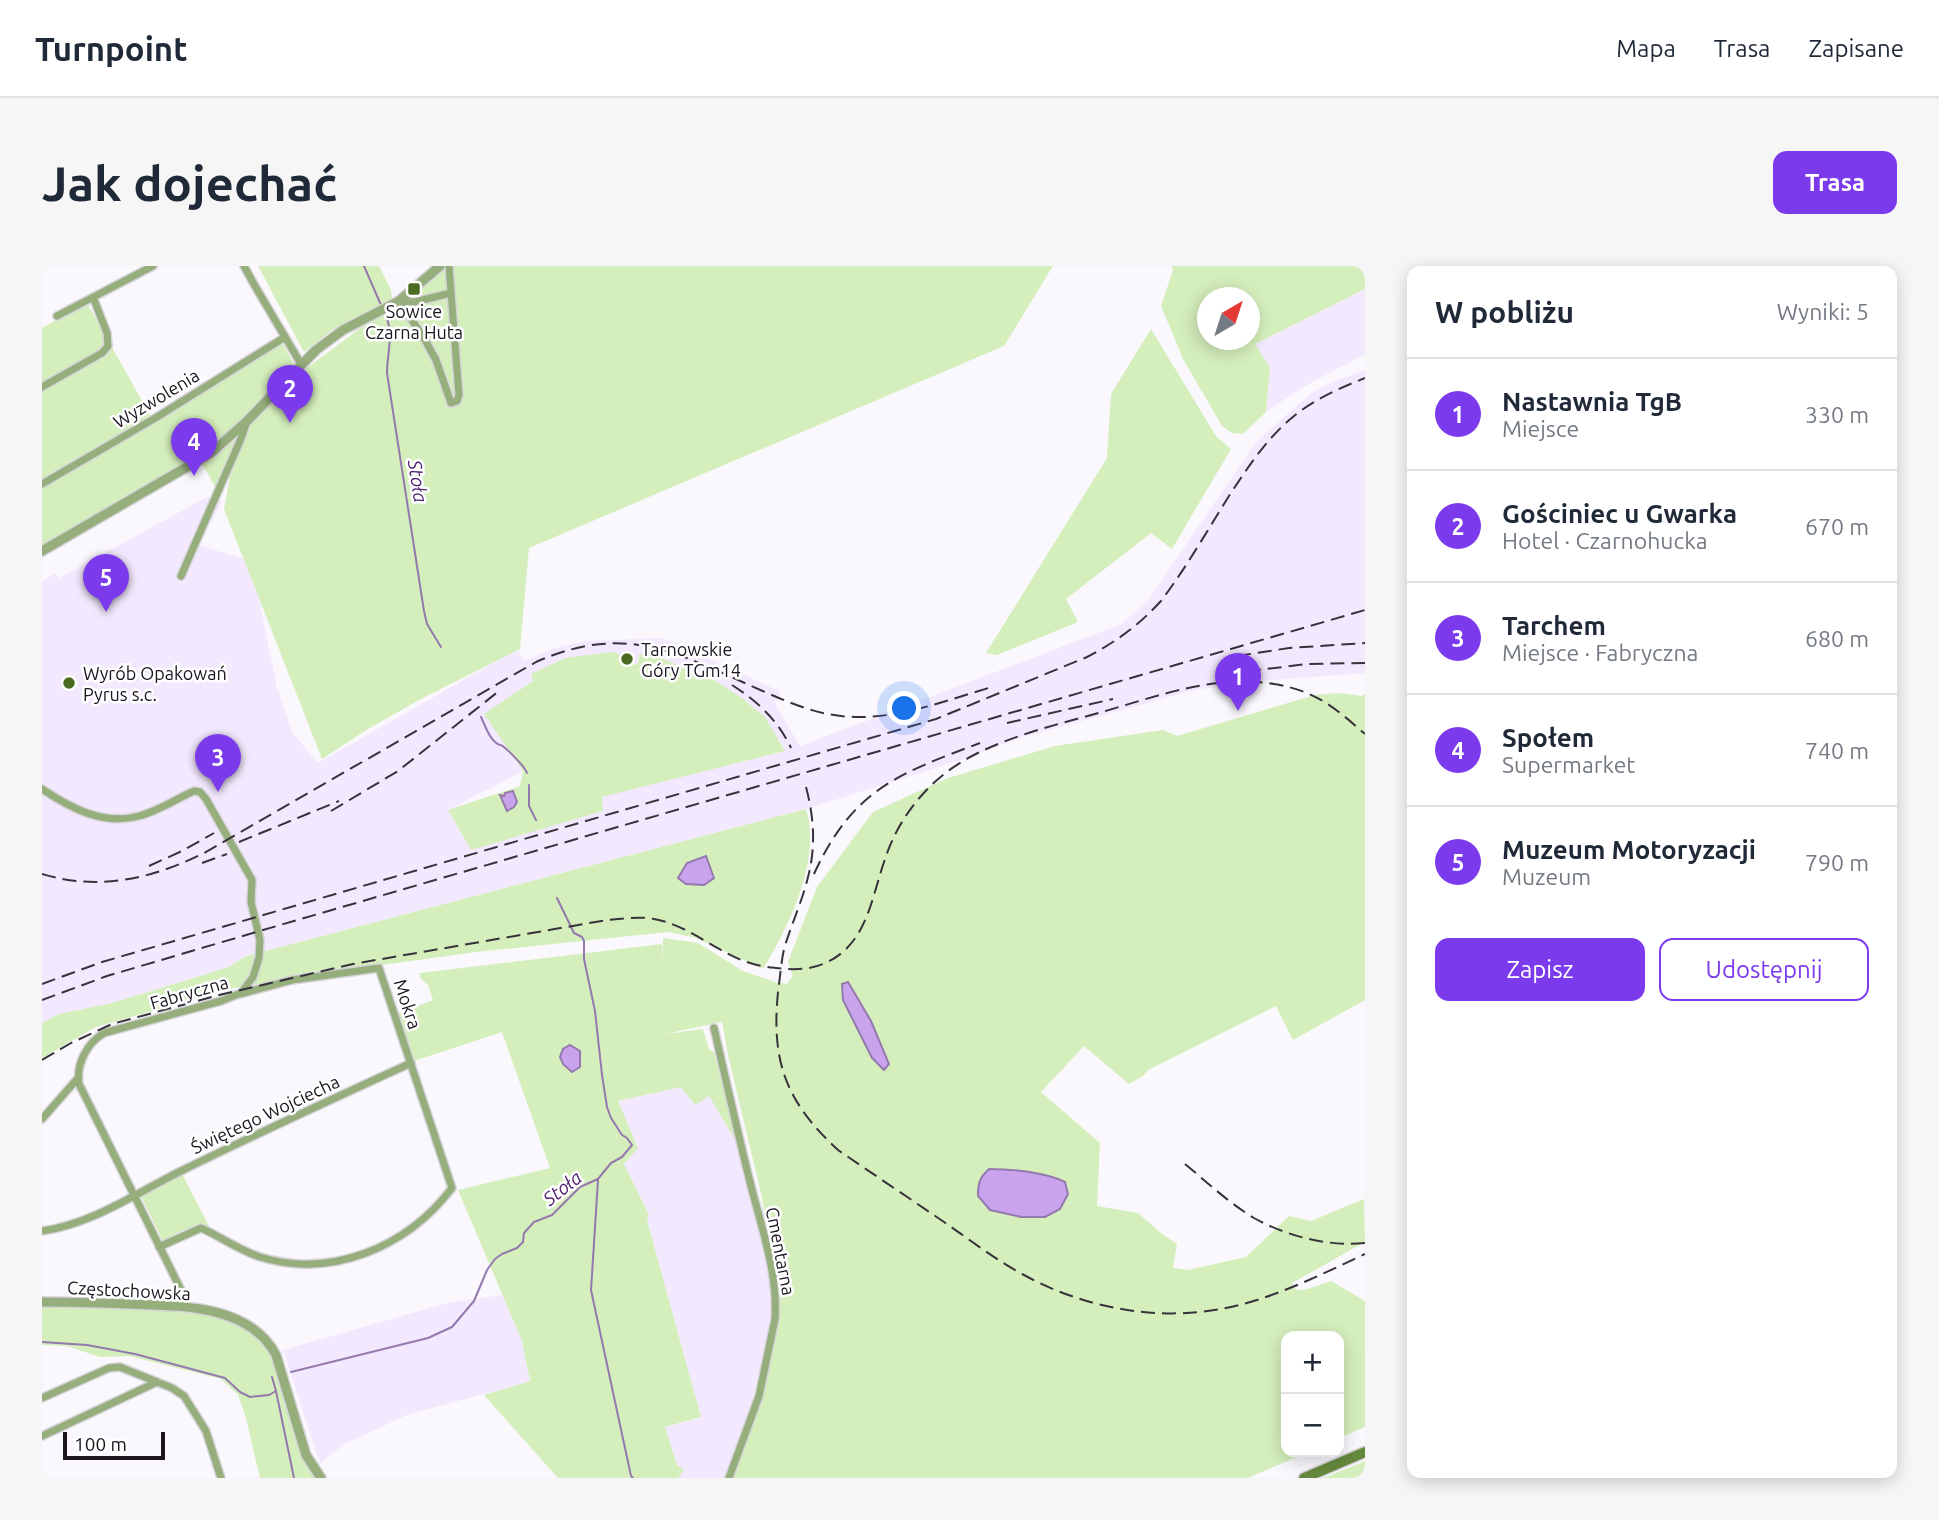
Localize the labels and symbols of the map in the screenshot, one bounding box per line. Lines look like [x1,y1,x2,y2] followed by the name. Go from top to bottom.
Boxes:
[406,281,422,297] marker: Sowice Czarna Huta
[1197,287,1260,350] north arrow
[365,301,463,342] place label: Sowice Czarna Huta
[109,365,203,431] street label: Wyzwolenia
[267,365,313,423] pin: 2
[171,418,217,476] pin: 4
[404,457,432,504] water label: Stoła
[83,554,129,612] pin: 5
[641,639,741,680] place label: Tarnowskie Góry TGm14
[619,651,635,667] marker: Tarnowskie Góry TGm14
[1215,653,1261,711] pin: 1
[83,663,227,704] place label: Wyrób Opakowań Pyrus s.c.
[61,675,77,691] marker: Wyrób Opakowań Pyrus s.c.
[887,691,921,725] your location
[195,734,241,792] pin: 3
[148,971,230,1013] street label: Fabryczna
[391,977,425,1031] street label: Mokra
[187,1070,342,1157] street label: Świętego Wojciecha
[538,1166,586,1211] water label: Stoła
[763,1205,799,1297] street label: Cmentarna
[67,1277,191,1303] street label: Częstochowska
[63,1429,164,1461] scale bar

